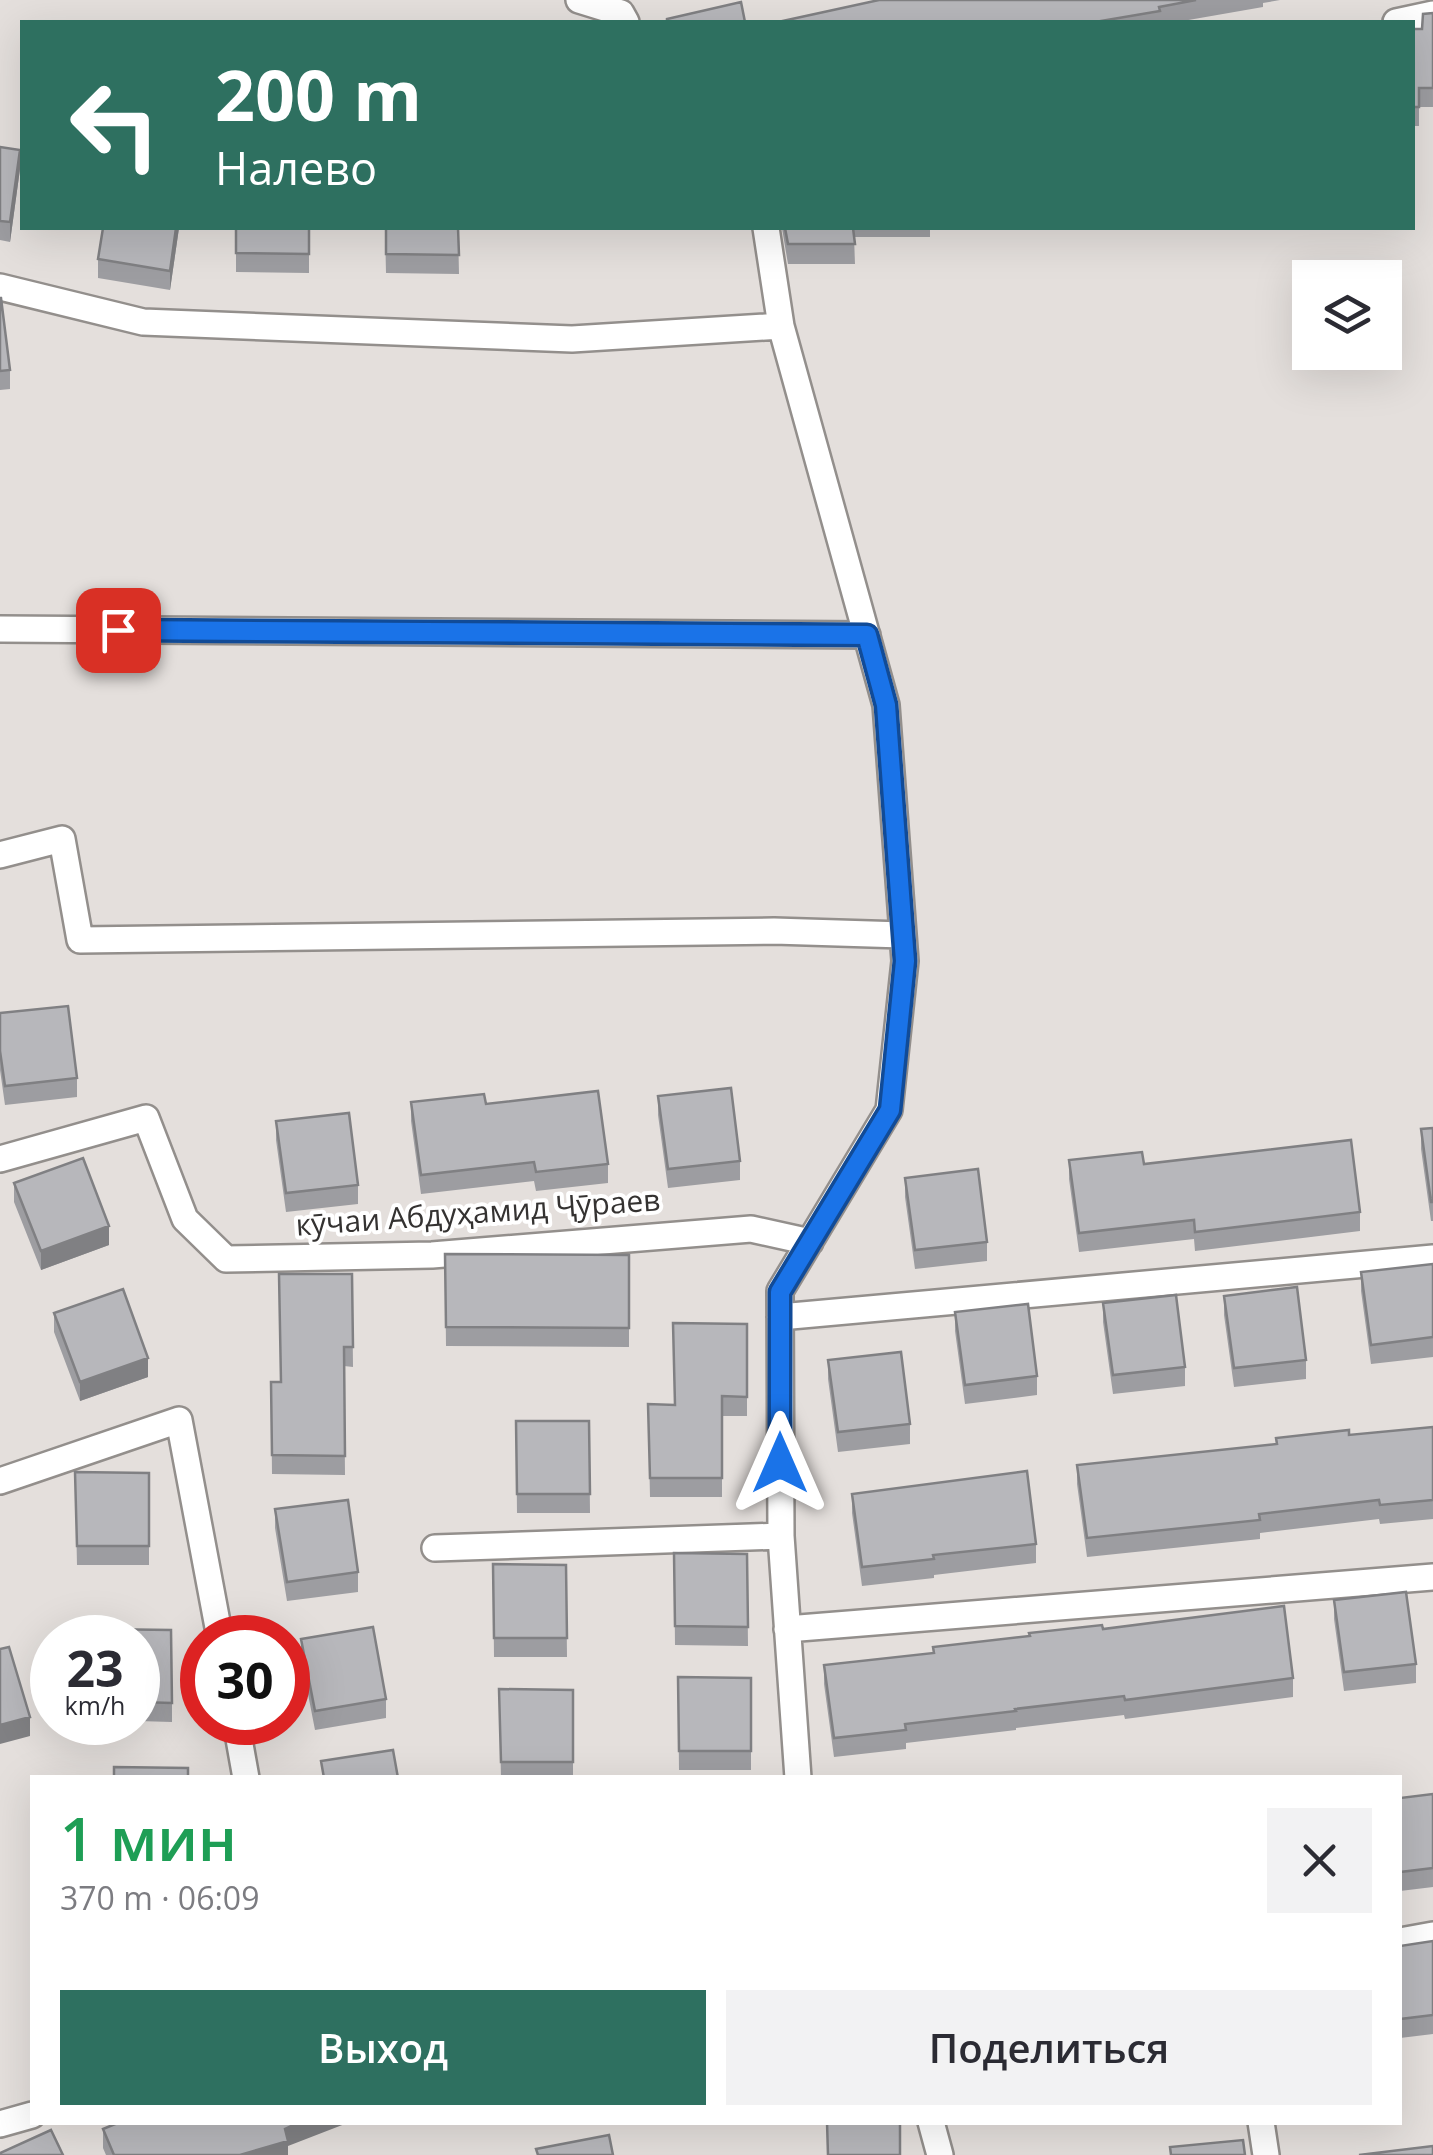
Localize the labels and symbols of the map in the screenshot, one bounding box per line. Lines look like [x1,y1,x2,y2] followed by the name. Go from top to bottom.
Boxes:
[76,588,161,673] pin
[294,1178,662,1245] street label: кӯчаи Абдуҳамид Ҷӯраев
[728,1411,832,1515] position arrow
[180,1615,310,1745] speed limit sign: 30

